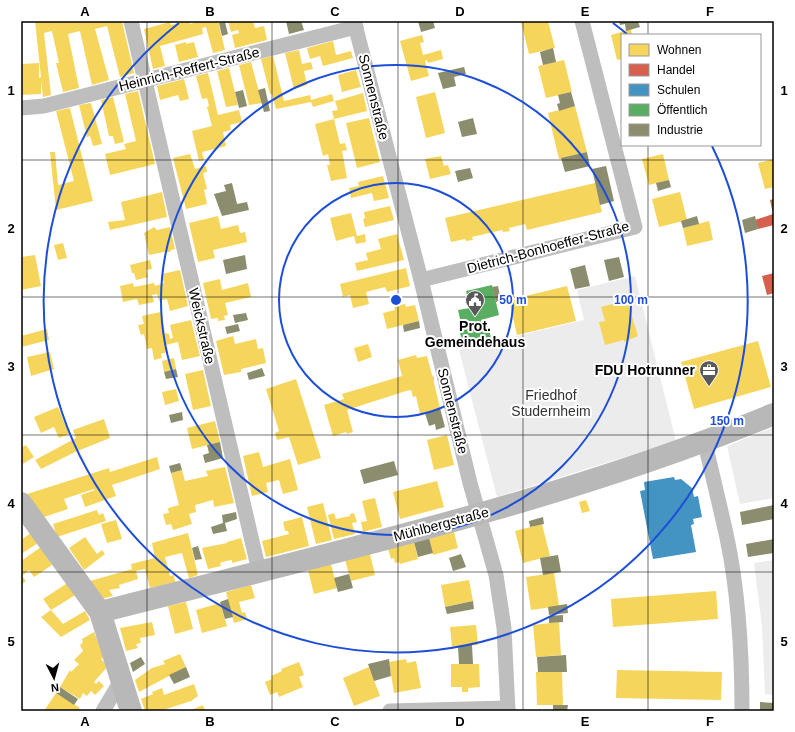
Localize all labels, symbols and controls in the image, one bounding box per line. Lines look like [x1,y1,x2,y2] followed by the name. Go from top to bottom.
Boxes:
[80,4,90,19] text: A
[205,4,215,19] text: B
[330,4,340,19] text: C
[455,4,465,19] text: D
[581,4,590,19] text: E
[706,4,714,19] text: F
[621,34,761,146] legend
[657,43,701,57] text: Wohnen
[117,44,261,94] street label: Heinrich-Reffert-Straße
[356,52,392,142] street label: Sonnenstraße
[657,63,695,77] text: Handel
[7,83,15,98] text: 1
[657,83,700,97] text: Schulen
[780,83,788,98] text: 1
[657,103,707,117] text: Öffentlich
[657,123,703,137] text: Industrie
[465,218,631,276] street label: Dietrich-Bonhoeffer-Straße
[7,221,15,236] text: 2
[780,221,788,236] text: 2
[185,286,219,366] street label: Weickstraße
[464,289,486,317] public building icon: Prot. Gemeindehaus
[389,293,403,307] centre of rings
[499,293,527,307] text: 50 m
[614,293,648,307] text: 100 m
[425,318,525,350] place label: Prot. Gemeindehaus
[7,359,15,374] text: 3
[698,359,720,387] office icon: FDU Hotrunner
[780,359,788,374] text: 3
[595,362,696,378] place label: FDU Hotrunner
[435,366,471,456] street label: Sonnenstraße
[511,387,591,419] park label: Friedhof Studernheim
[710,414,744,428] text: 150 m
[7,496,15,511] text: 4
[780,496,788,511] text: 4
[392,504,491,544] street label: Mühlbergstraße
[7,634,15,649] text: 5
[780,634,788,649] text: 5
[34,658,74,698] north arrow
[50,682,60,694] text: N
[80,714,90,729] text: A
[205,714,215,729] text: B
[330,714,340,729] text: C
[455,714,465,729] text: D
[581,714,590,729] text: E
[706,714,714,729] text: F

